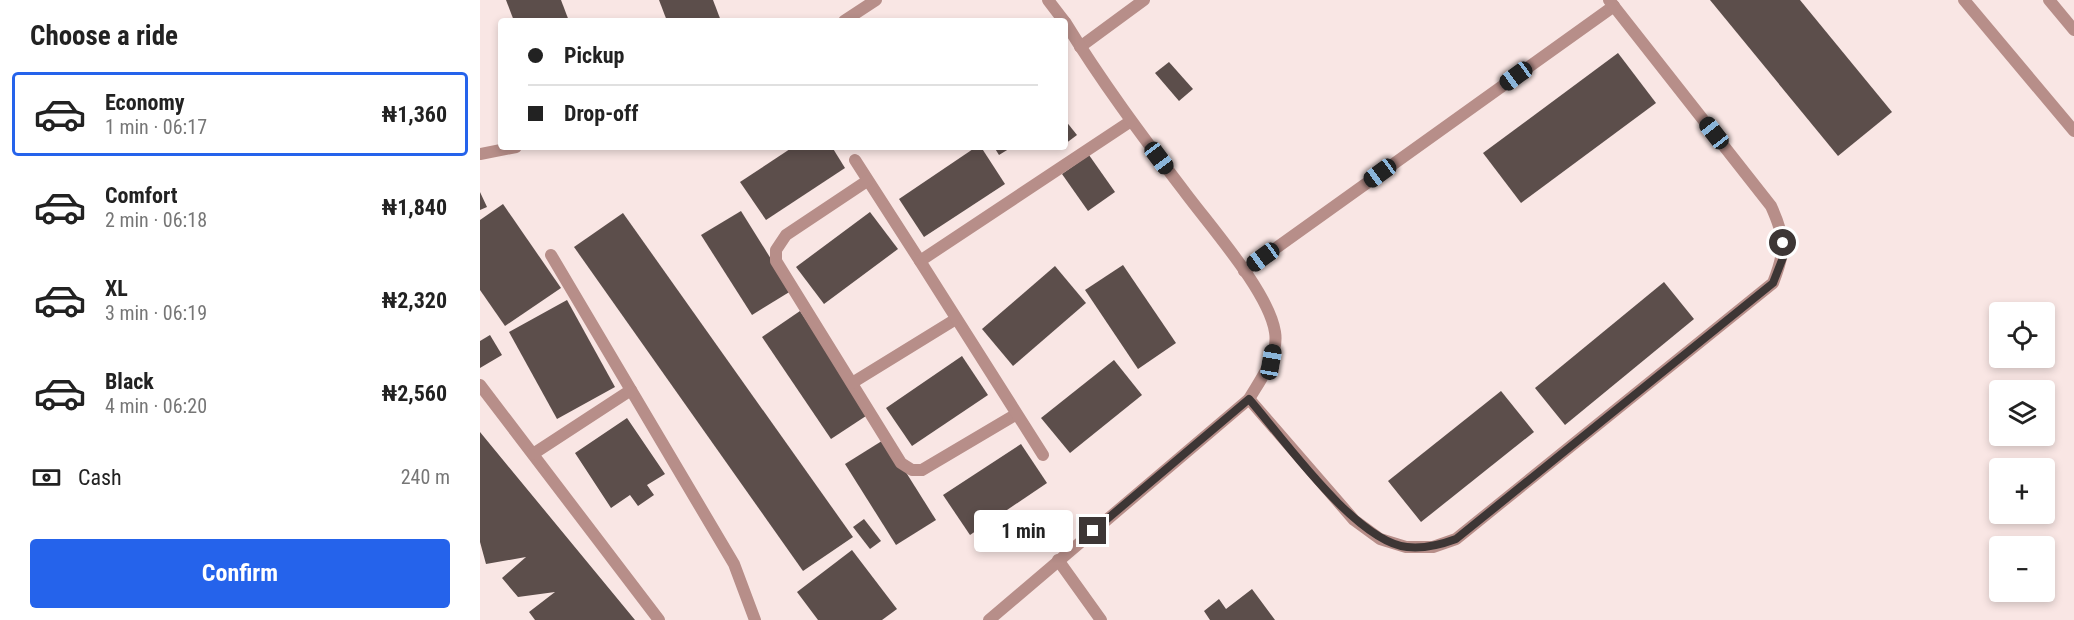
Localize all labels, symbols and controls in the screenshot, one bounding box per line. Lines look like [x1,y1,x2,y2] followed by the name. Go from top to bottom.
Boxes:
[30,20,178,52] text: Choose a ride
[564,43,624,68] text: Pickup
[1496,58,1536,94] car
[33,87,87,141] icon: car
[105,90,185,115] text: Economy
[564,101,638,126] text: Drop-off
[381,102,447,127] text: ₦1,360
[1696,113,1732,153] car
[105,115,207,139] text: 1 min · 06:17
[1141,138,1177,178] car
[1360,155,1400,191] car
[33,180,87,234] icon: car
[105,183,178,208] text: Comfort
[381,195,447,220] text: ₦1,840
[105,208,207,232] text: 2 min · 06:18
[1769,229,1796,256] route start
[1243,239,1283,275] car
[33,273,87,327] icon: car
[105,276,128,301] text: XL
[381,288,447,313] text: ₦2,320
[105,301,207,325] text: 3 min · 06:19
[1989,302,2055,602] map controls
[1989,302,2055,368] button: locate
[1259,343,1283,381] car
[33,366,87,420] icon: car
[105,369,154,394] text: Black
[1989,380,2055,446] button: layers
[381,381,447,406] text: ₦2,560
[105,394,207,418] text: 4 min · 06:20
[1989,458,2055,524] button: +
[30,461,63,494] icon: cash
[78,465,122,490] text: Cash
[401,465,450,489] text: 240 m
[973,510,1072,552] callout: 1 min
[1079,517,1106,544] route end
[1001,519,1046,543] text: 1 min
[1989,536,2055,602] button: −
[30,539,450,608] button: Confirm

